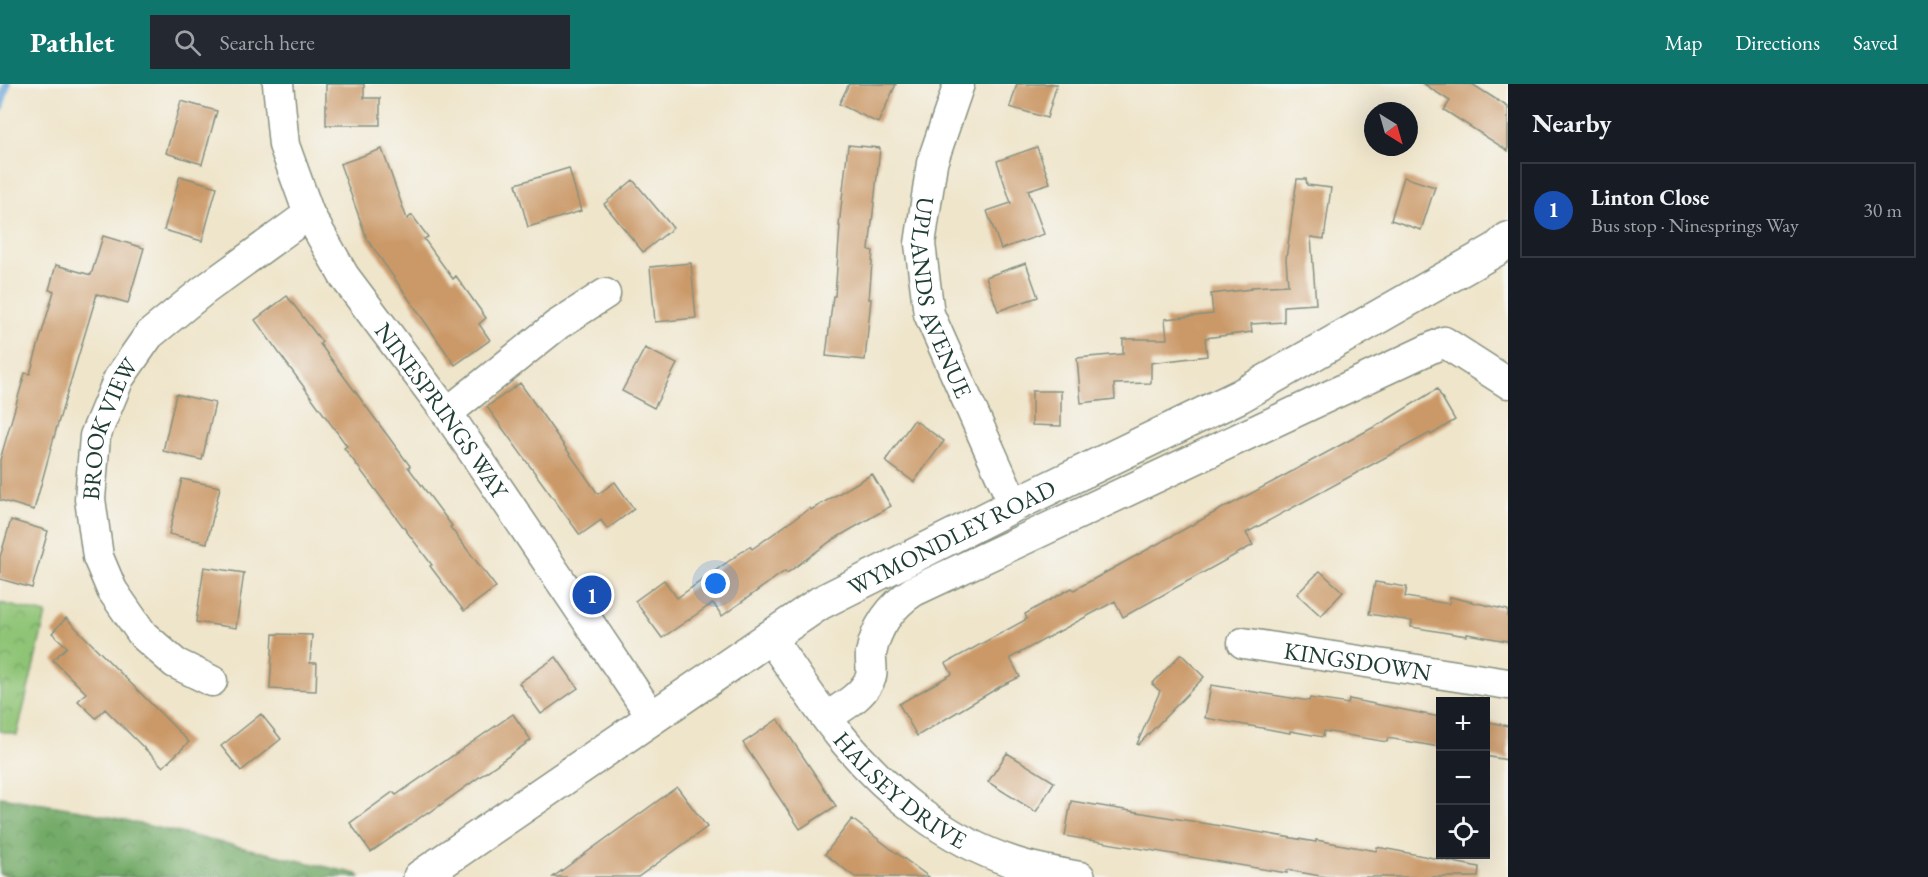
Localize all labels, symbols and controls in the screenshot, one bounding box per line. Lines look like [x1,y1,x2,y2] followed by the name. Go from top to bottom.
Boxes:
[150,15,570,69] search box
[30,24,114,60] text: Pathlet
[171,26,204,59] icon: search
[219,28,315,57] text: Search here
[1665,29,1702,56] text: Map
[1735,29,1820,56] text: Directions
[1853,29,1898,56] text: Saved
[1364,102,1418,156] north arrow
[1532,106,1612,140] text: Nearby
[1591,183,1709,212] text: Linton Close
[904,195,980,403] street label: UPLANDS AVENUE
[1548,197,1559,223] text: 1
[1863,197,1902,223] text: 30 m
[1591,212,1799,238] text: Bus stop · Ninesprings Way
[368,316,516,505] street label: NINESPRINGS WAY
[74,350,145,501] street label: BROOK VIEW
[842,472,1060,602] street label: WYMONDLEY ROAD
[701,569,730,598] your location
[572,572,612,618] pin: 1
[1282,634,1434,687] street label: KINGSDOWN
[1436,697,1490,859] map controls
[1436,697,1490,751] button: +
[827,724,972,855] street label: HALSEY DRIVE
[1436,751,1490,805] button: −
[1436,805,1490,859] button: locate

